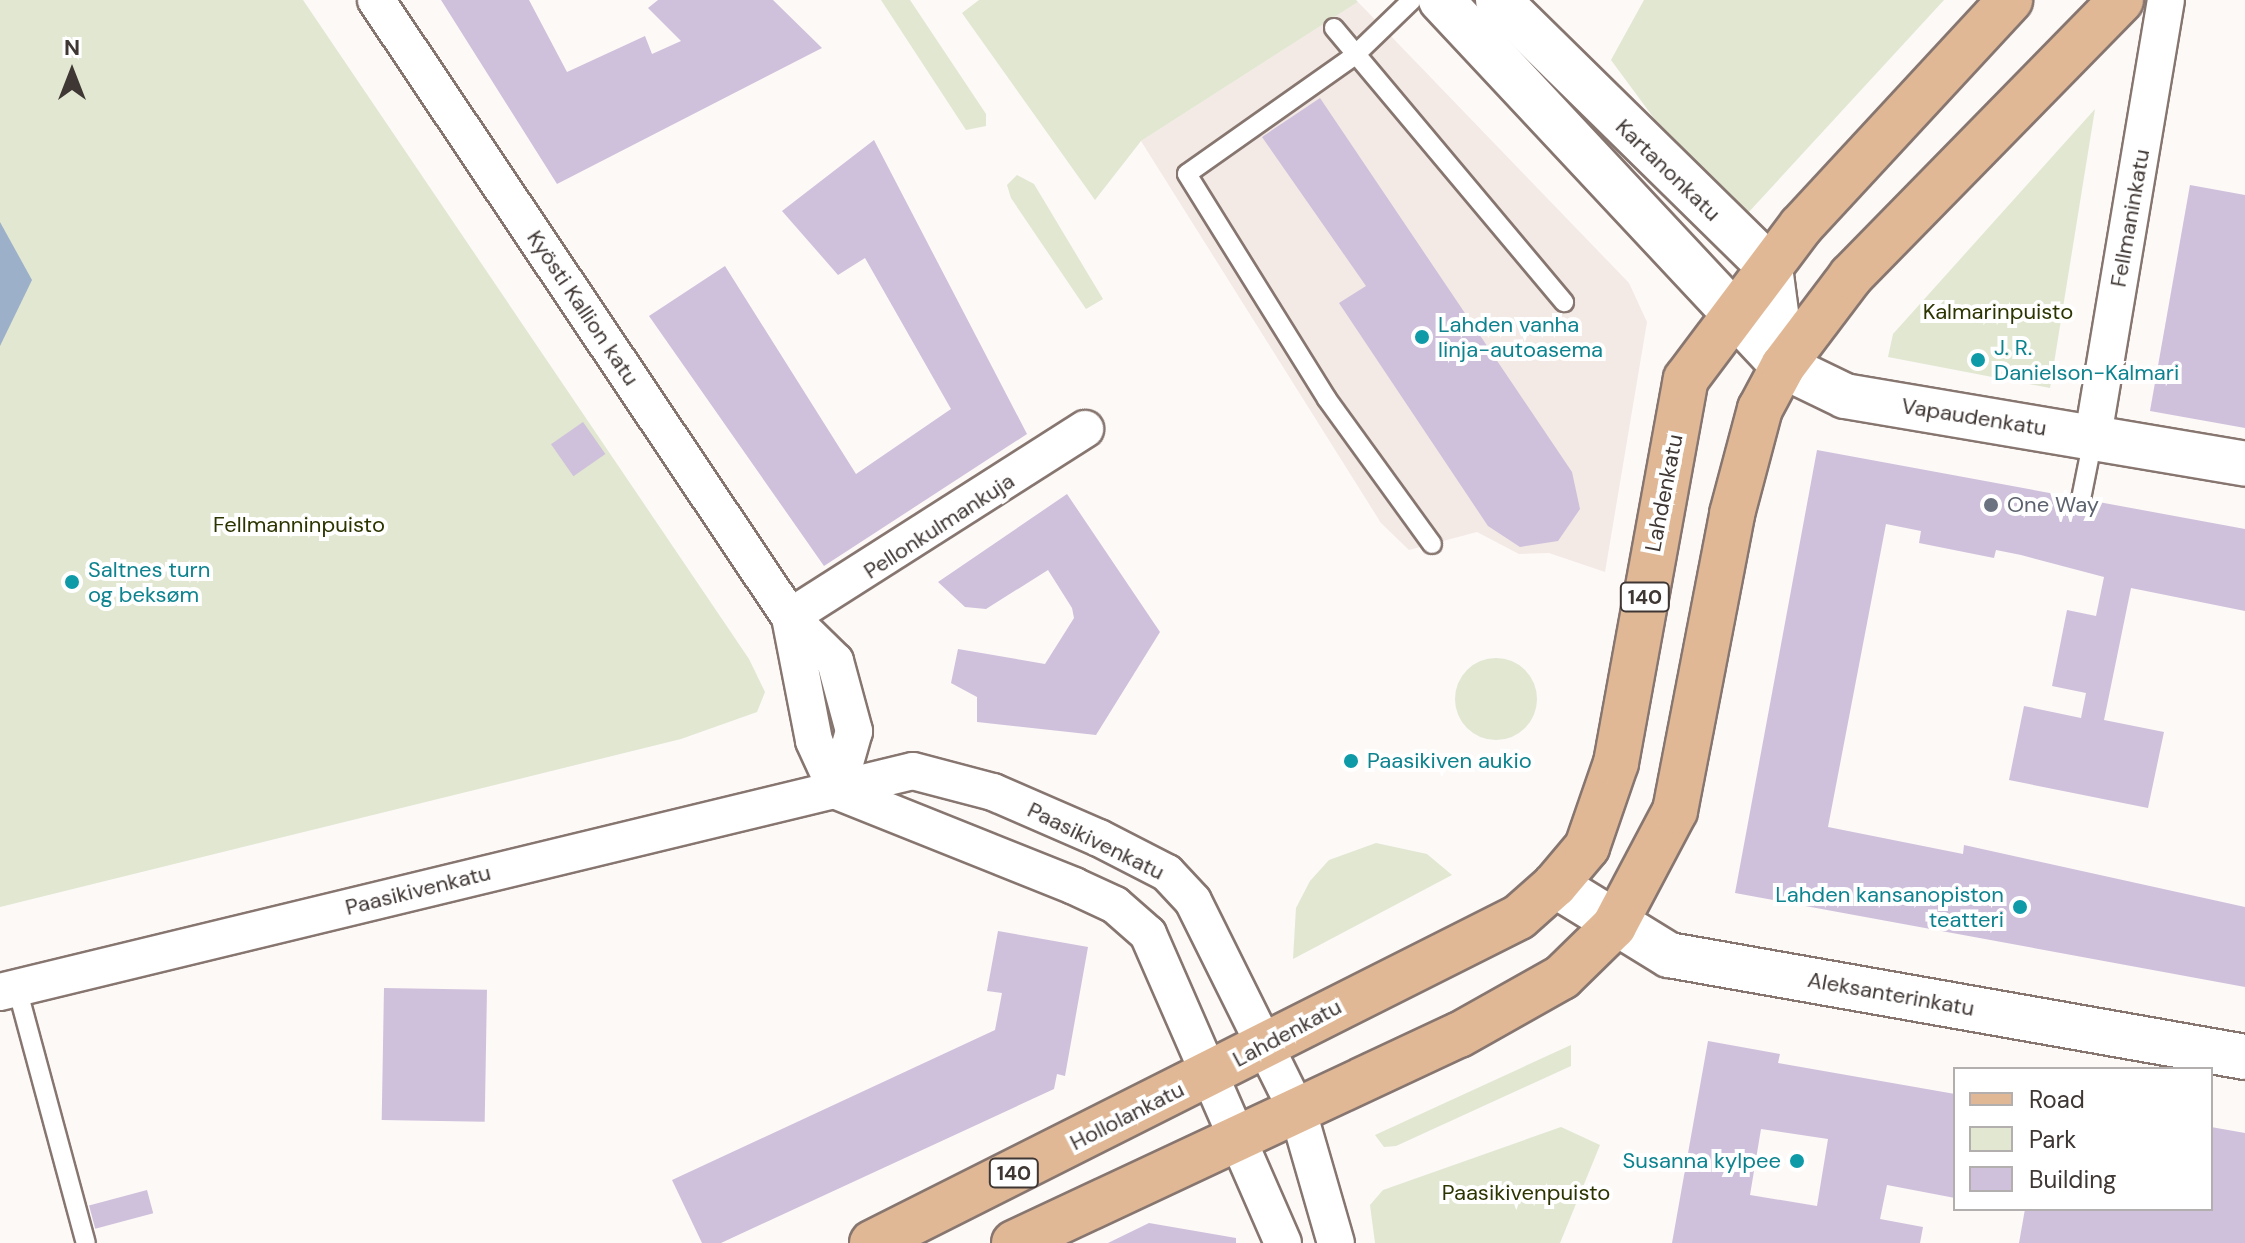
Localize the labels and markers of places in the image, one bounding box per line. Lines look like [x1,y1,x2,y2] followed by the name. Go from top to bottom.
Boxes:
[1438,311,1603,362] place label: Lahden vanha linja-autoasema
[1413,328,1431,346] marker: Lahden vanha linja-autoasema
[1994,334,2179,386] place label: J. R. Danielson-Kalmari
[1969,351,1987,369] marker: J. R. Danielson-Kalmari
[2007,492,2099,518] place label: One Way
[1982,496,2000,514] marker: One Way
[88,556,210,608] place label: Saltnes turn og beksøm
[63,573,81,591] marker: Saltnes turn og beksøm
[1367,748,1532,774] place label: Paasikiven aukio
[1342,752,1360,770] marker: Paasikiven aukio
[1775,881,2004,932] place label: Lahden kansanopiston teatteri
[2011,898,2029,916] marker: Lahden kansanopiston teatteri
[1623,1148,1781,1174] place label: Susanna kylpee
[1788,1152,1806,1170] marker: Susanna kylpee

